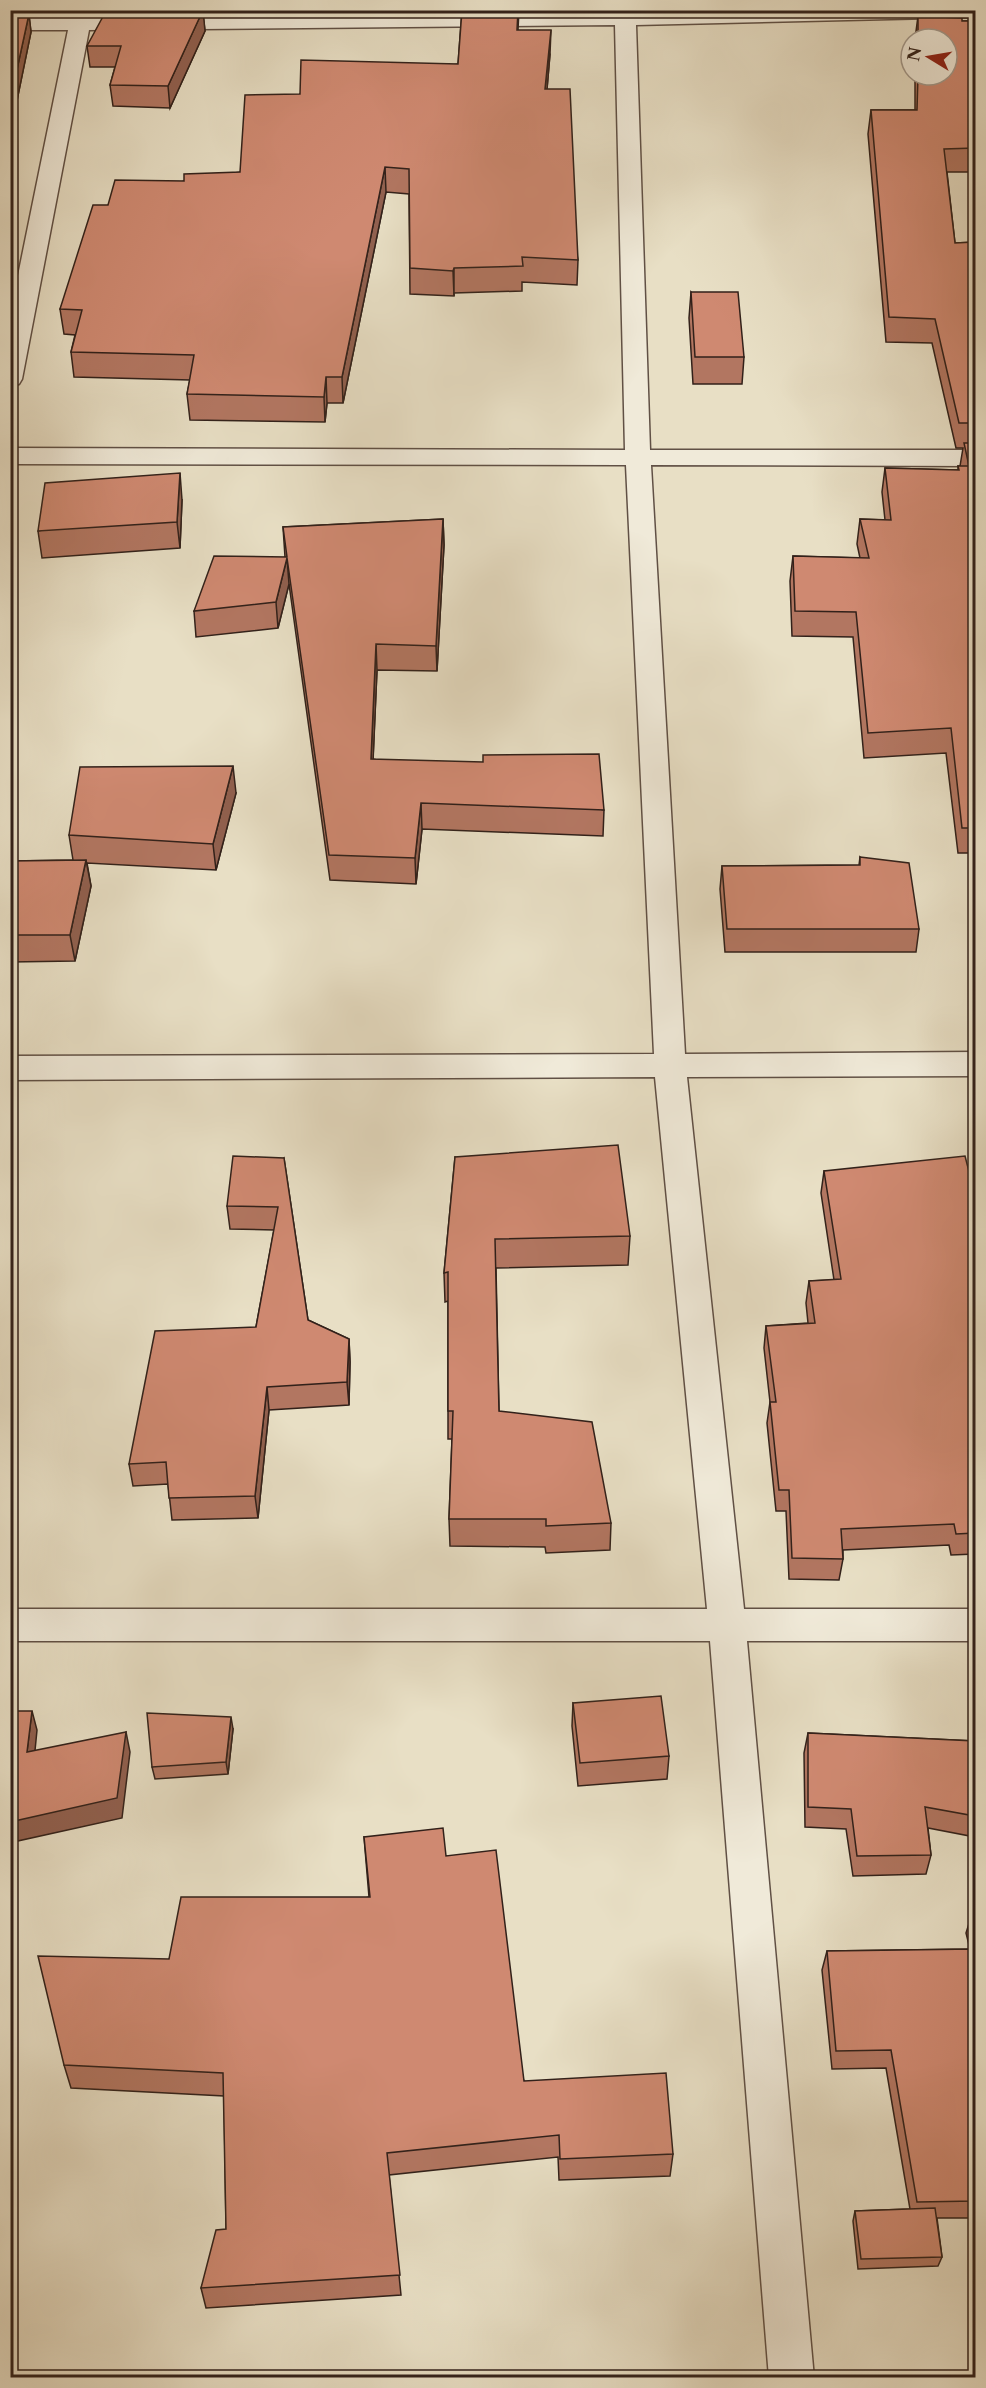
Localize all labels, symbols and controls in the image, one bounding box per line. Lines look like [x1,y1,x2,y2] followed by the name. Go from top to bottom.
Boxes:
[899,27,959,87] north arrow
[903,45,925,63] text: N

